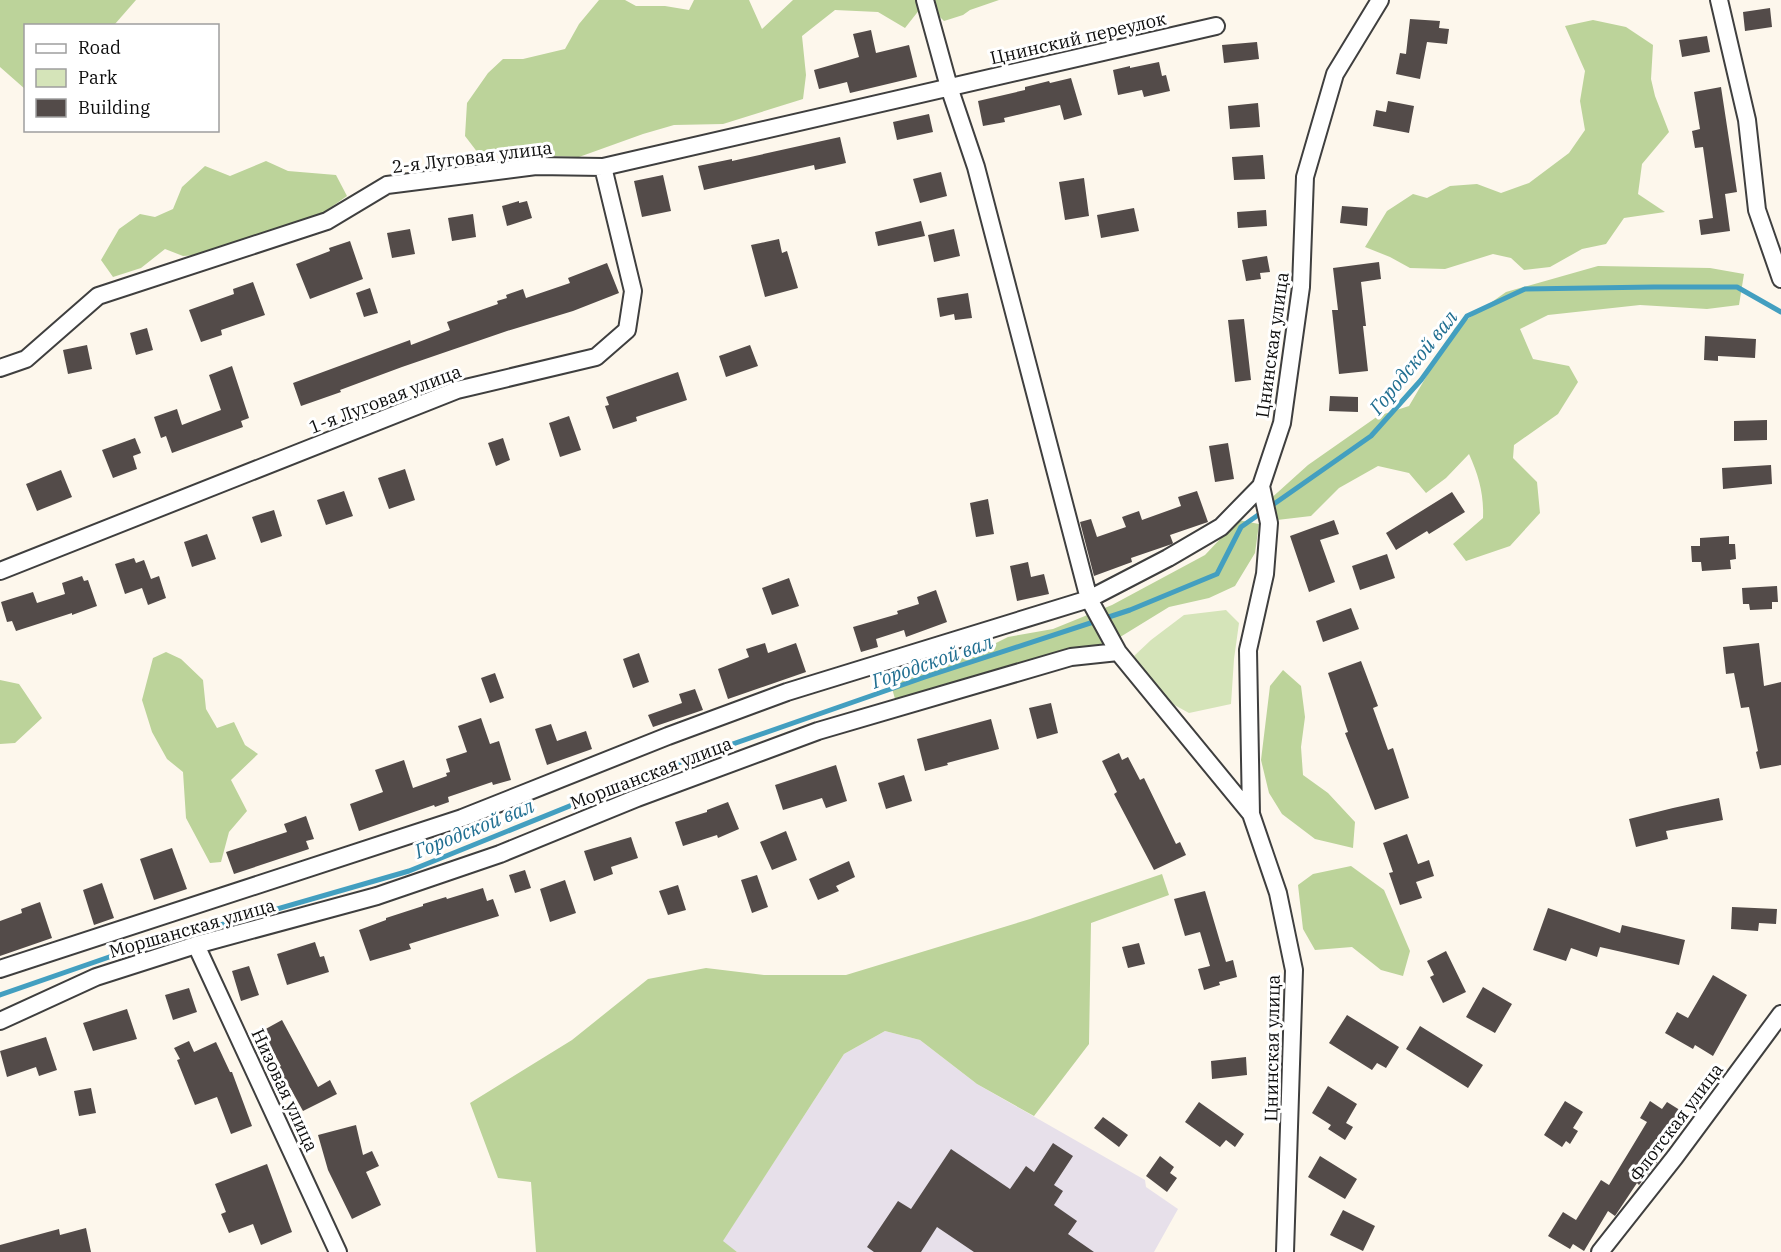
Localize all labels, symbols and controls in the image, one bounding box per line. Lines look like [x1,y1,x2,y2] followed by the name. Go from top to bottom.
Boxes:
[988,6,1169,69] street label: Цнинский переулок
[24,24,219,132] legend
[78,36,121,59] text: Road
[78,66,118,89] text: Park
[78,96,150,119] text: Building
[391,136,554,178] street label: 2-я Луговая улица
[1250,270,1294,419] street label: Цнинская улица
[1362,304,1464,420] water label: Городской вал
[306,359,465,439] street label: 1-я Луговая улица
[867,627,997,695] water label: Городской вал
[567,731,735,815] street label: Моршанская улица
[409,792,538,865] water label: Городской вал
[106,893,278,963] street label: Моршанская улица
[1259,974,1285,1122] street label: Цнинская улица
[246,1025,324,1155] street label: Низовая улица
[1624,1058,1728,1186] street label: Флотская улица

